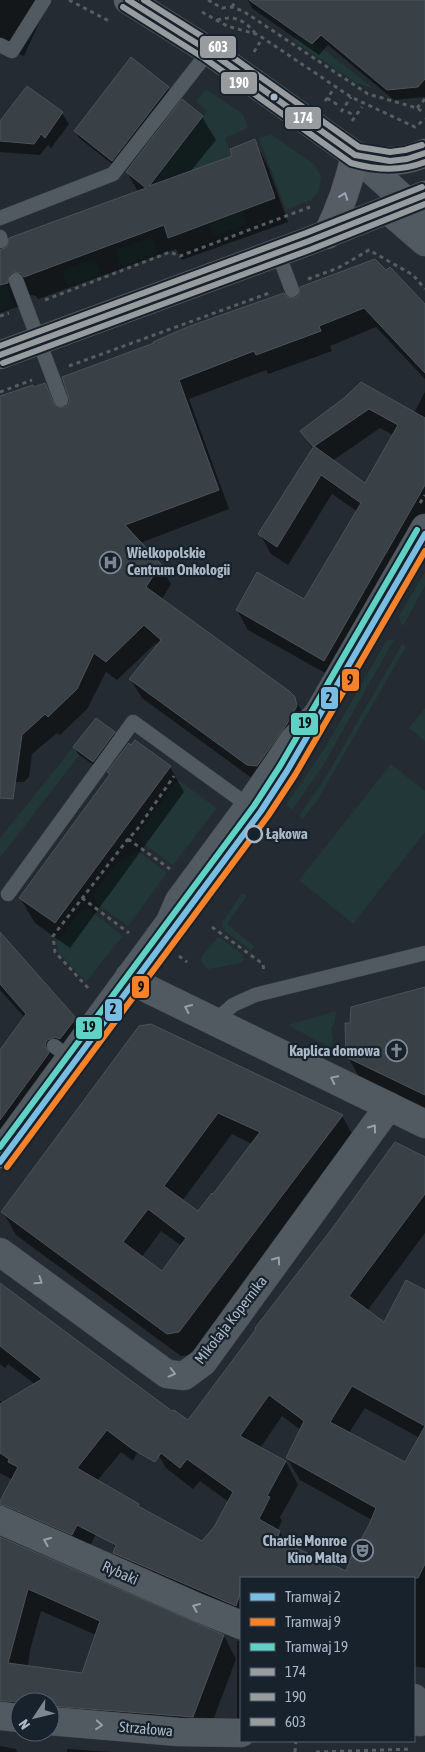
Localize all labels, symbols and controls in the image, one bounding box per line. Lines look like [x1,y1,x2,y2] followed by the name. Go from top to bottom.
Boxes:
[199,35,237,59] line badge: 603
[208,39,228,55] text: 603
[220,71,258,95] line badge: 190
[229,75,249,91] text: 190
[269,92,279,102] unlabelled marker
[284,106,322,130] line badge: 174
[293,110,313,126] text: 174
[338,192,348,201] one-way arrow
[126,544,230,578] place label: Wielkopolskie Centrum Onkologii
[99,550,123,574] hospital icon: Wielkopolskie Centrum Onkologii
[341,668,360,692] line badge: 9
[347,672,354,688] text: 9
[320,686,339,710] line badge: 2
[326,690,333,706] text: 2
[290,712,319,736] line badge: 19
[298,715,312,731] text: 19
[245,825,263,843] marker: Łąkowa
[266,825,308,842] place label: Łąkowa
[131,975,150,999] line badge: 9
[138,979,145,995] text: 9
[104,998,123,1022] line badge: 2
[110,1001,117,1017] text: 2
[184,1004,193,1014] one-way arrow
[75,1016,103,1040] line badge: 19
[82,1019,96,1035] text: 19
[384,1039,408,1063] church icon: Kaplica domowa
[289,1042,380,1059] place label: Kaplica domowa
[330,1075,339,1085] one-way arrow
[367,1124,376,1134] one-way arrow
[271,1256,280,1265] one-way arrow
[191,1272,270,1367] street label: Mikołaja Kopernika
[33,1275,43,1284] one-way arrow
[168,1367,176,1378] one-way arrow
[263,1532,347,1566] place label: Charlie Monroe Kino Malta
[43,1537,52,1547] one-way arrow
[351,1538,375,1562] theatre icon: Charlie Monroe Kino Malta
[100,1557,141,1588] street label: Rybaki
[240,1577,415,1742] legend
[285,1588,341,1605] text: Tramwaj 2
[192,1602,201,1613] one-way arrow
[285,1613,341,1630] text: Tramwaj 9
[285,1638,348,1655] text: Tramwaj 19
[285,1663,306,1680] text: 174
[285,1688,306,1705] text: 190
[10,1692,60,1742] north arrow
[285,1713,306,1730] text: 603
[15,1716,33,1732] text: N
[118,1718,174,1739] street label: Strzałowa
[95,1719,103,1730] one-way arrow

